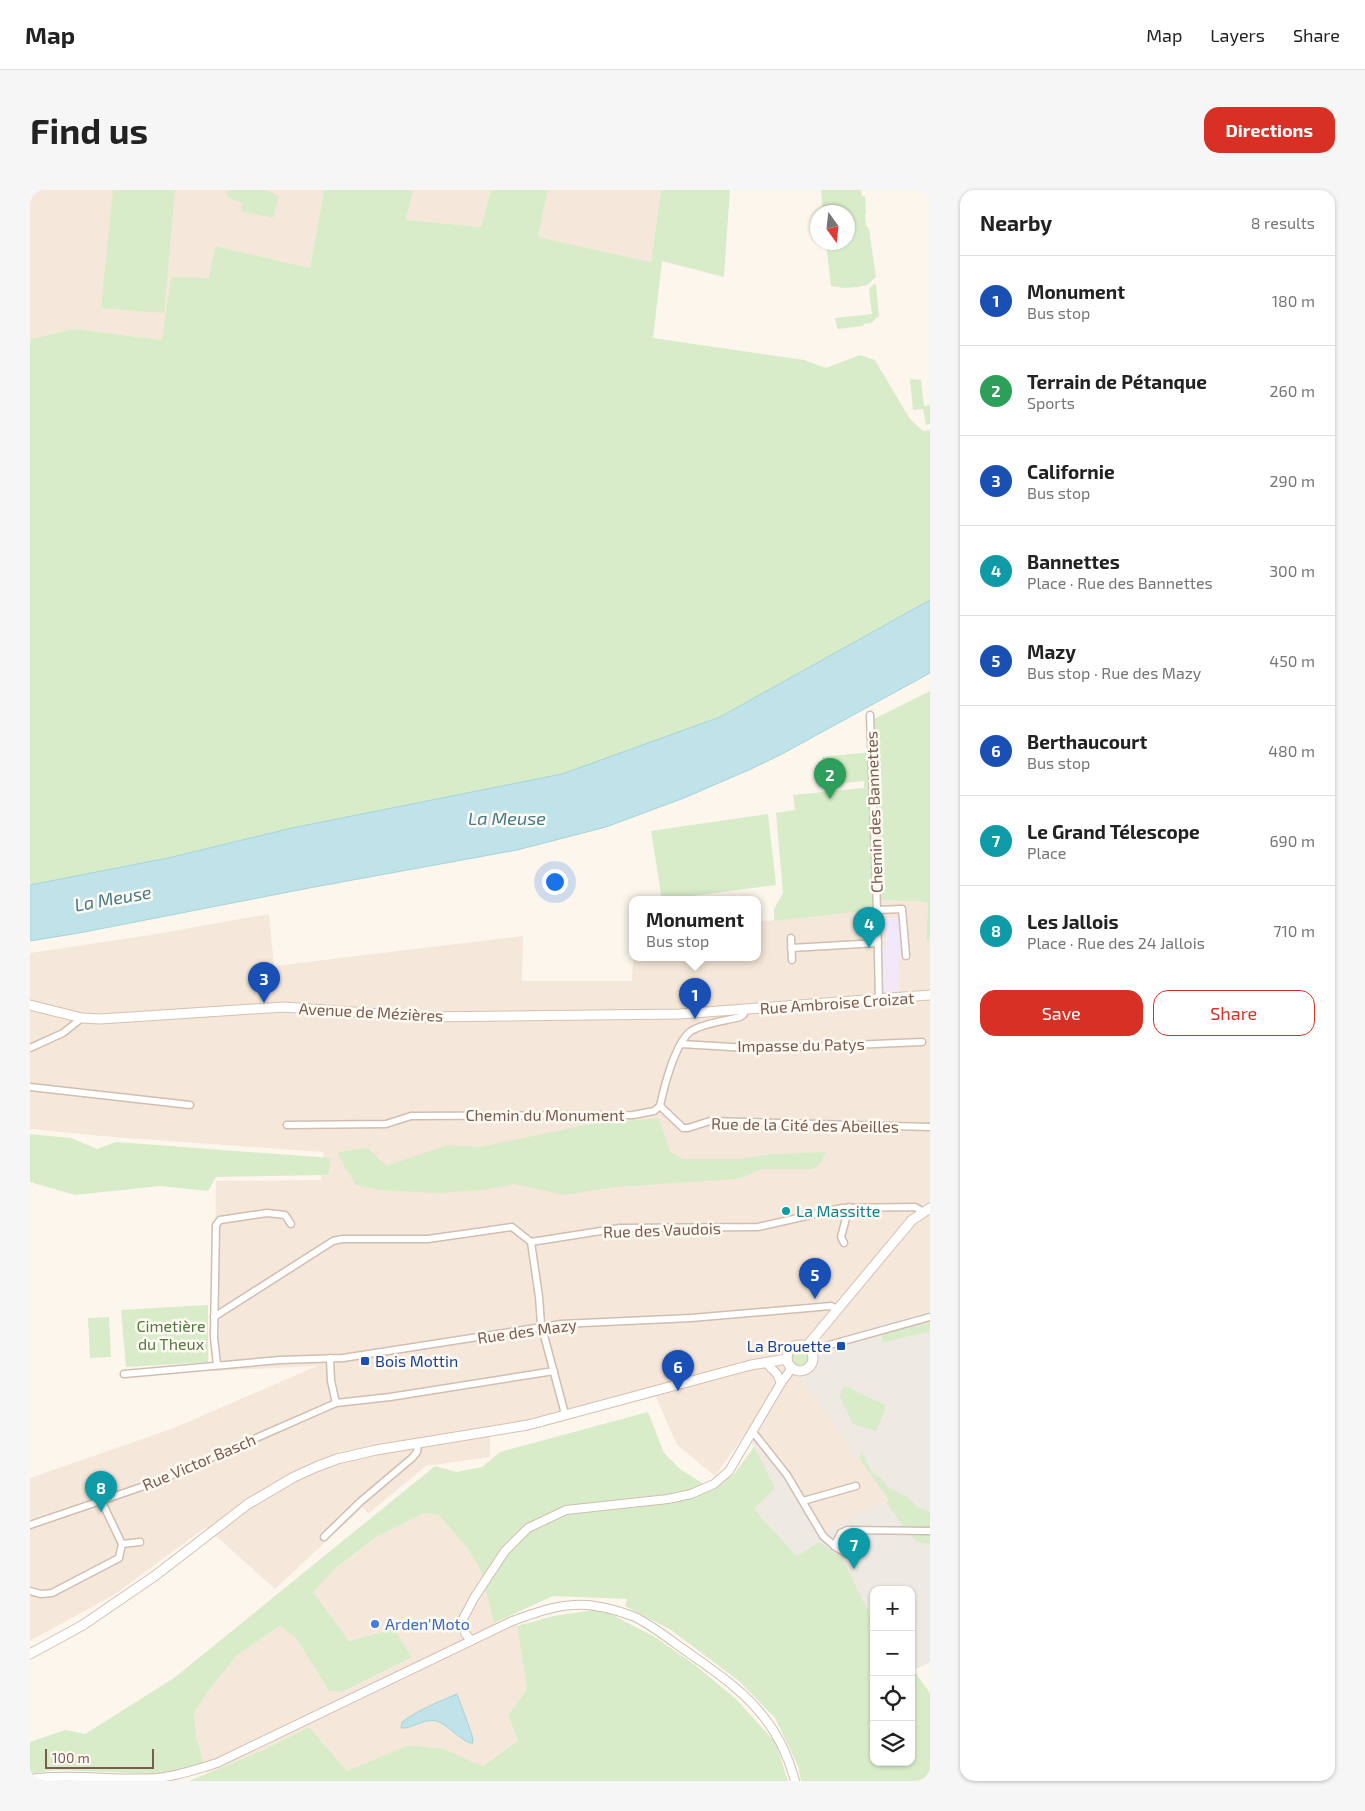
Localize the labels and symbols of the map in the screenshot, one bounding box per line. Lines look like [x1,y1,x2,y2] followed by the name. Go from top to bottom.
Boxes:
[810,205,855,250] north arrow
[861,731,886,893] street label: Chemin des Bannettes
[814,758,846,799] pin: 2
[468,807,546,829] water label: La Meuse
[542,869,568,895] your location
[73,880,153,916] water label: La Meuse
[853,907,885,948] pin: 4
[248,962,280,1003] pin: 3
[679,978,711,1019] pin: 1
[759,988,915,1017] street label: Rue Ambroise Croizat
[298,998,444,1025] street label: Avenue de Mézières
[737,1034,865,1055] street label: Impasse du Patys
[465,1105,625,1124] street label: Chemin du Monument
[711,1113,899,1136] street label: Rue de la Cité des Abeilles
[796,1201,880,1220] place label: La Massitte
[780,1205,792,1217] marker: La Massitte
[603,1218,721,1241] street label: Rue des Vaudois
[799,1258,831,1299] pin: 5
[476,1314,578,1347] street label: Rue des Mazy
[136,1316,206,1353] park label: Cimetière du Theux
[747,1336,831,1355] place label: La Brouette
[835,1340,847,1352] marker: La Brouette
[662,1350,694,1391] pin: 6
[375,1351,458,1370] place label: Bois Mottin
[359,1355,371,1367] marker: Bois Mottin
[139,1429,258,1494] street label: Rue Victor Basch
[85,1471,117,1512] pin: 8
[838,1528,870,1569] pin: 7
[385,1614,470,1633] place label: Arden'Moto
[369,1618,381,1630] marker: Arden'Moto
[45,1746,154,1769] scale bar

